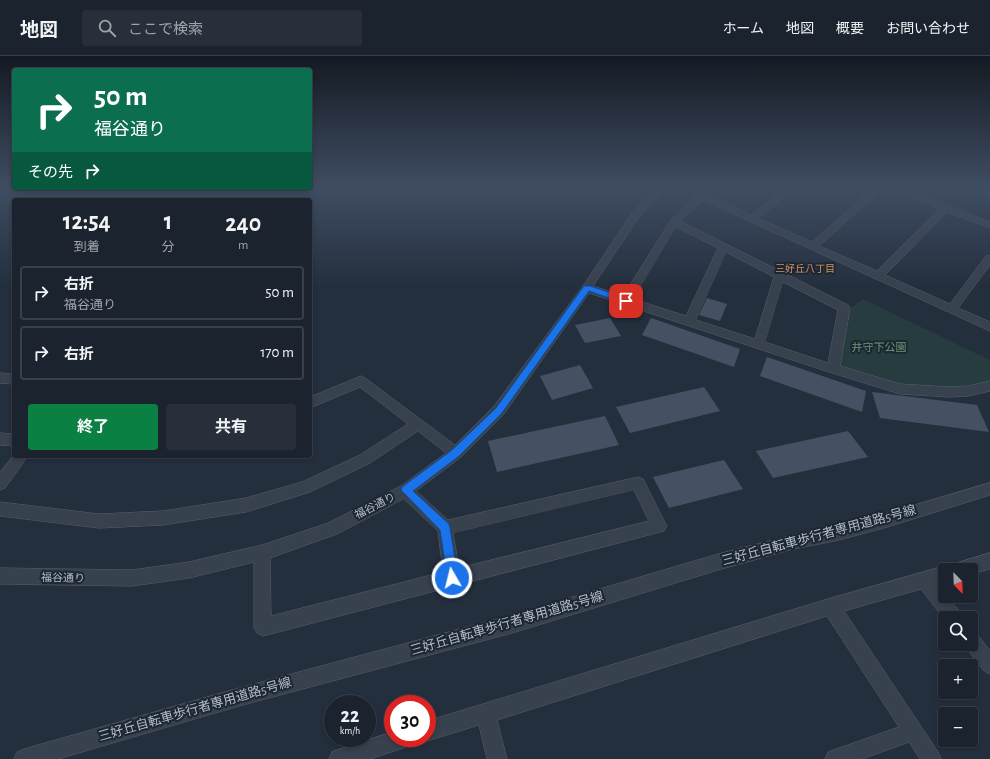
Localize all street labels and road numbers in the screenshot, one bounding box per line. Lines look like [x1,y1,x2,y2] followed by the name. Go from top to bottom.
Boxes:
[352,490,397,521] street label: 福谷通り
[720,502,917,568] street label: 三好丘自転車歩行者専用道路5号線
[41,571,85,584] street label: 福谷通り
[408,588,605,658] street label: 三好丘自転車歩行者専用道路5号線
[96,674,293,744] street label: 三好丘自転車歩行者専用道路5号線

